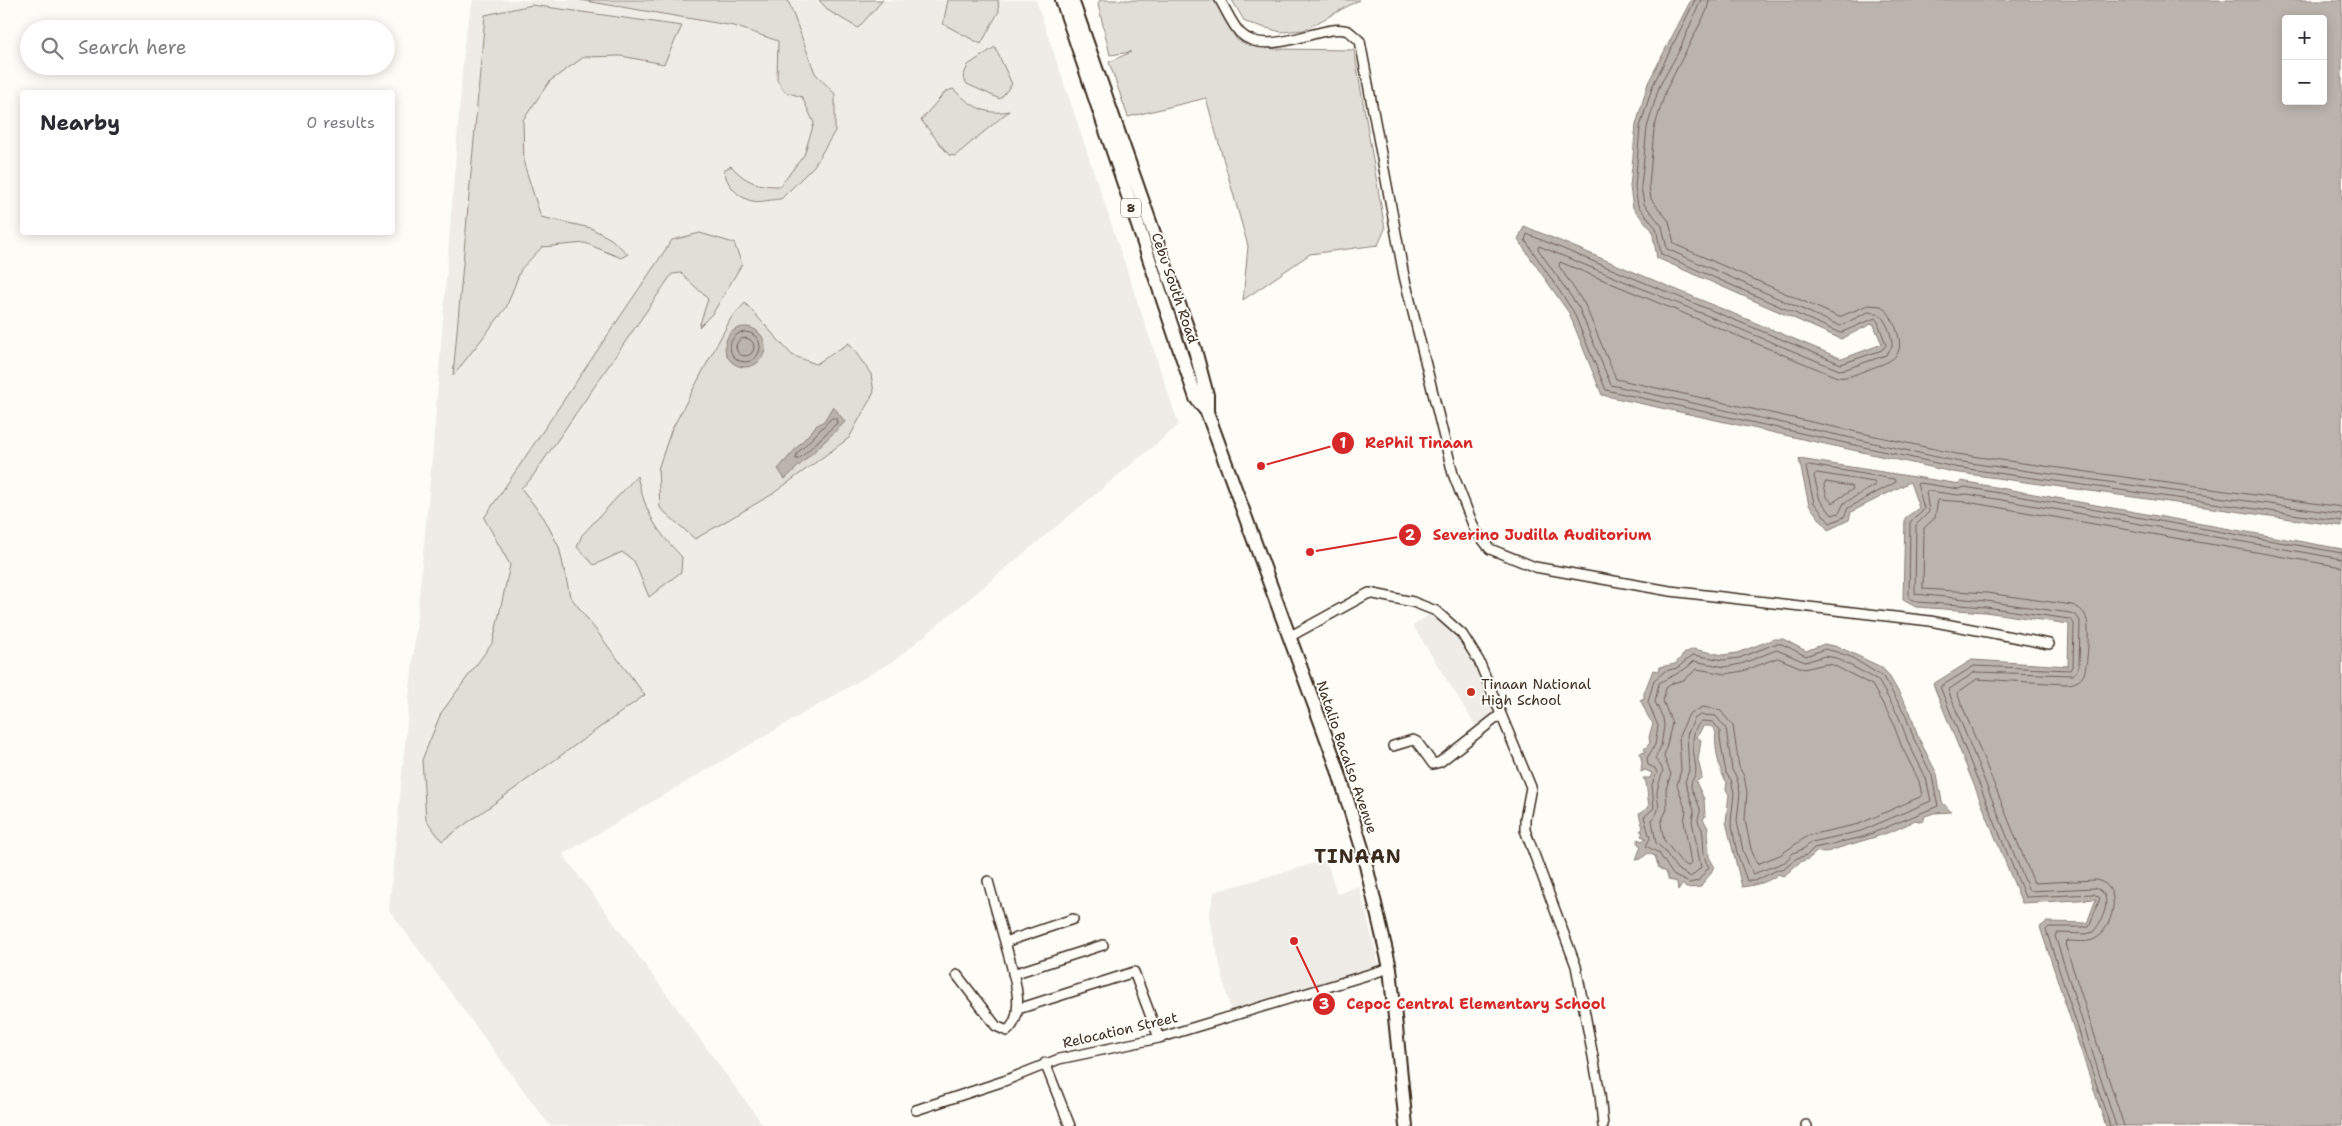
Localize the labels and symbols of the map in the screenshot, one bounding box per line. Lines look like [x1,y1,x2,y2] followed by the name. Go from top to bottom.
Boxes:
[1121,198,1141,218] road number: 8
[1148,230,1202,346] street label: Cebu South Road
[1330,428,1483,458] callout: RePhil Tinaan
[1340,433,1347,453] text: 1
[1365,433,1473,453] text: RePhil Tinaan
[1397,520,1661,550] callout: Severino Judilla Auditorium
[1405,525,1416,545] text: 2
[1433,525,1652,545] text: Severino Judilla Auditorium
[1481,675,1592,709] place label: Tinaan National High School
[1312,678,1382,836] street label: Natalio Bacalso Avenue
[1465,686,1477,698] marker: Tinaan National High School
[1314,844,1402,869] district label: TINAAN
[1311,989,1616,1019] callout: Cepoc Central Elementary School
[1319,994,1329,1014] text: 3
[1346,994,1606,1014] text: Cepoc Central Elementary School
[1061,1008,1179,1052] street label: Relocation Street

